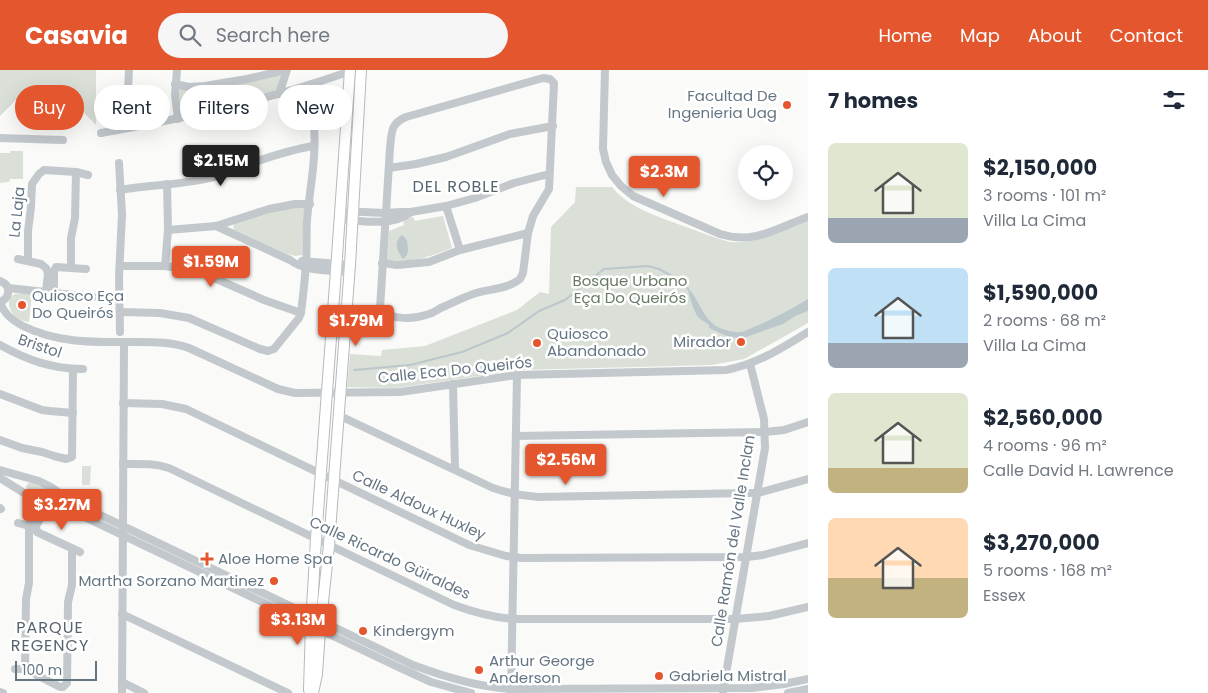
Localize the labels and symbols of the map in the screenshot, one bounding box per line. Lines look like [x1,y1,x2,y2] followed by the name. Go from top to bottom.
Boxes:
[668,85,777,123] place label: Facultad De Ingenieria Uag
[781,99,793,111] marker: Facultad De Ingenieria Uag
[180,144,262,187] pin: $2.15M
[629,156,699,198] pin: $2.3M
[413,175,499,198] district label: DEL ROBLE
[3,185,30,238] street label: La Laja
[170,246,252,288] pin: $1.59M
[573,270,687,308] park label: Bosque Urbano Eça Do Queirós
[32,285,124,323] place label: Quiosco Eça Do Queirós
[16,299,28,311] marker: Quiosco Eça Do Queirós
[315,304,397,347] pin: $1.79M
[547,323,646,361] place label: Quiosco Abandonado
[15,328,65,363] street label: Bristol
[673,331,731,352] place label: Mirador
[735,336,747,348] marker: Mirador
[531,337,543,349] marker: Quiosco Abandonado
[377,351,533,388] street label: Calle Eca Do Queirós
[705,433,760,648] street label: Calle Ramón del Valle Inclan
[525,444,607,486] pin: $2.56M
[349,464,490,545] street label: Calle Aldoux Huxley
[21,488,103,531] pin: $3.27M
[306,511,474,604] street label: Calle Ricardo Güiraldes
[218,548,333,569] place label: Aloe Home Spa
[200,552,214,566] marker: Aloe Home Spa
[78,570,264,591] place label: Martha Sorzano Martinez
[268,575,280,587] marker: Martha Sorzano Martinez
[257,604,339,646] pin: $3.13M
[11,616,89,657] district label: PARQUE REGENCY
[373,620,454,641] place label: Kindergym
[357,625,369,637] marker: Kindergym
[489,650,595,688] place label: Arthur George Anderson
[15,658,98,681] scale bar
[473,664,485,676] marker: Arthur George Anderson
[669,665,787,686] place label: Gabriela Mistral
[653,670,665,682] marker: Gabriela Mistral

